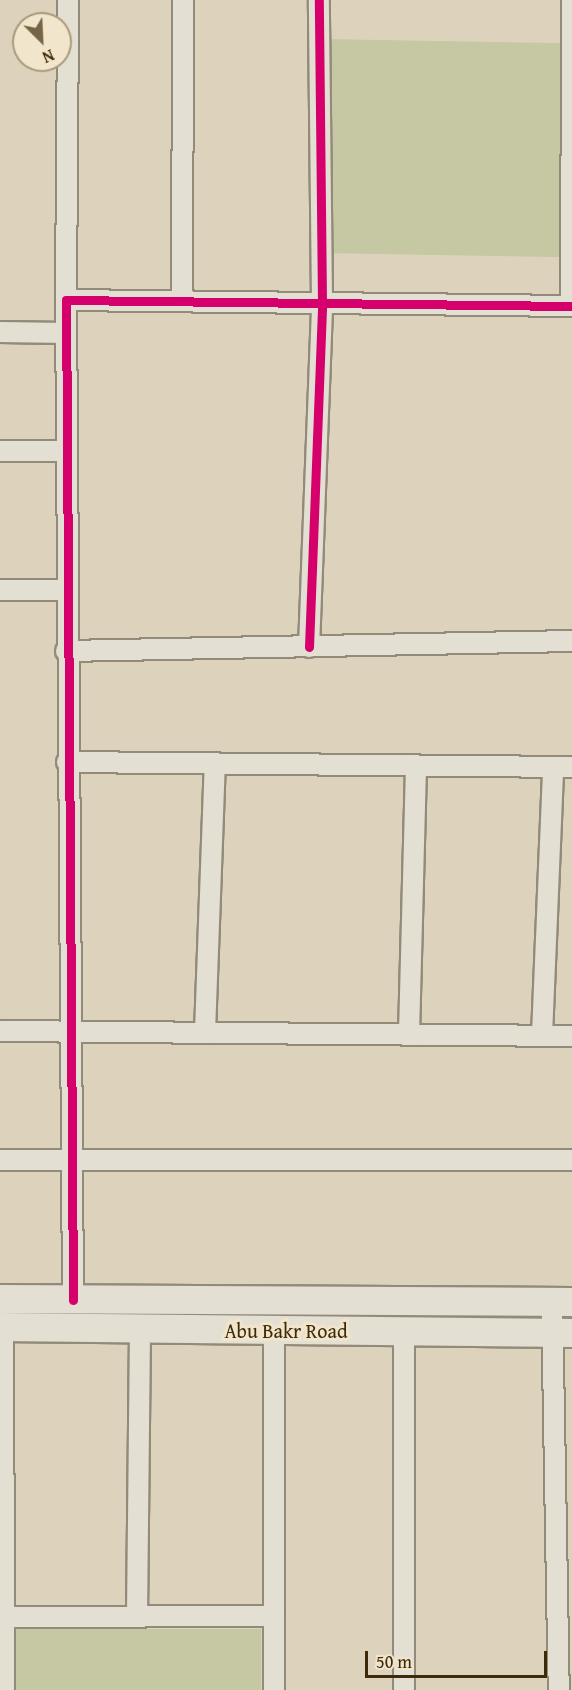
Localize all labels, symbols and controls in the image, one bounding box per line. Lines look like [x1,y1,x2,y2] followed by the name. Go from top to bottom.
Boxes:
[12,12,72,72] north arrow
[39,43,58,70] text: N
[224,1318,348,1342] street label: Abu Bakr Road
[368,1639,550,1677] scale bar
[376,1648,412,1675] text: 50 m

